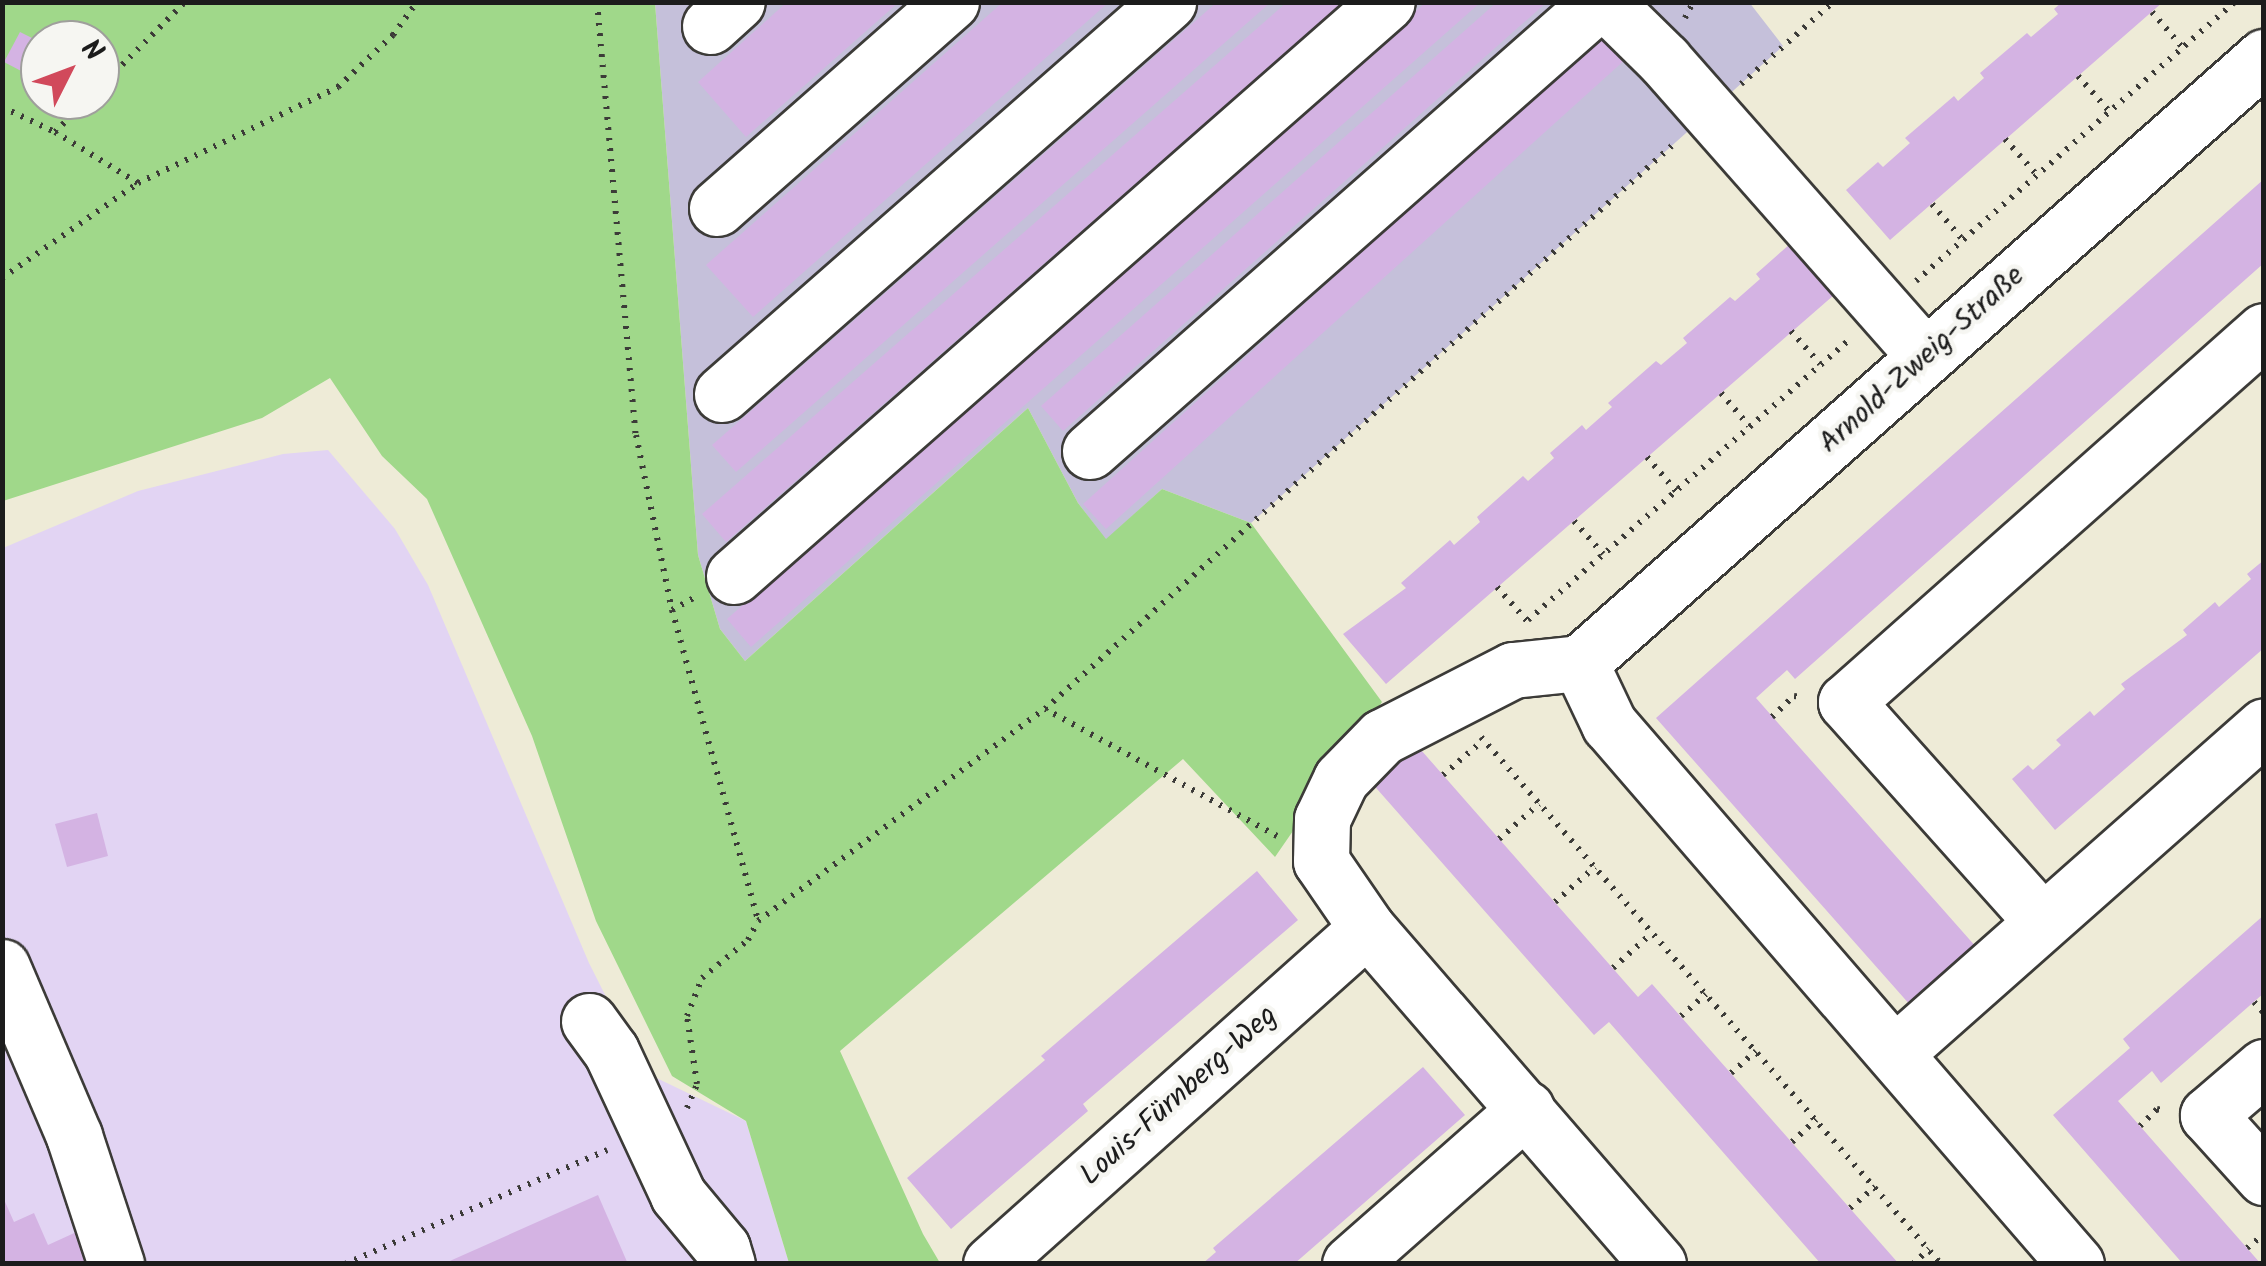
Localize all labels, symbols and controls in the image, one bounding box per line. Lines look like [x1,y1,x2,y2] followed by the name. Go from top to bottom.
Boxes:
[20,20,120,120] north arrow
[69,29,114,73] text: N
[1812,258,2032,462] street label: Arnold-Zweig-Straße
[1073,998,1285,1194] street label: Louis-Fürnberg-Weg

